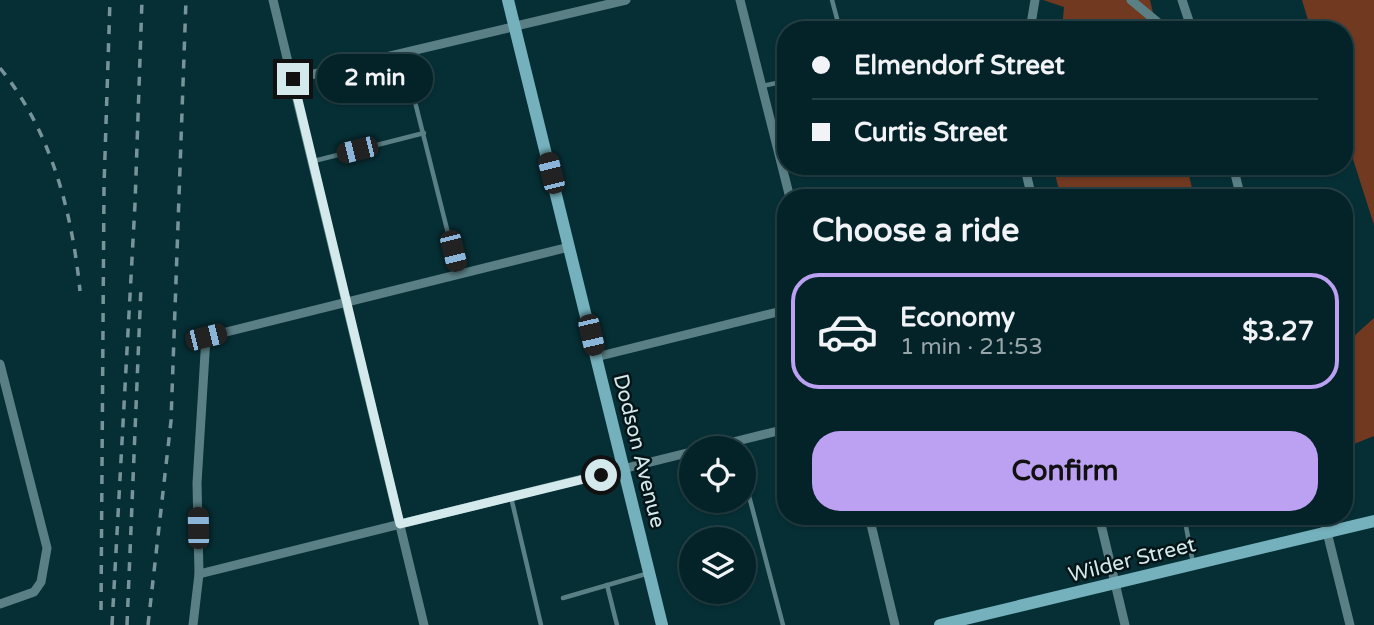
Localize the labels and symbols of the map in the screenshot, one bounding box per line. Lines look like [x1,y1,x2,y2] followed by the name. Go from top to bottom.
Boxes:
[318,55,433,104] callout: 2 min
[277,63,309,95] route end
[335,135,380,165] car
[536,150,567,196] car
[438,228,469,274] car
[577,312,606,358] car
[184,322,229,352] car
[608,371,670,531] street label: Dodson Avenue
[585,459,617,491] route start
[188,507,209,549] car
[1066,532,1198,588] street label: Wilder Street

